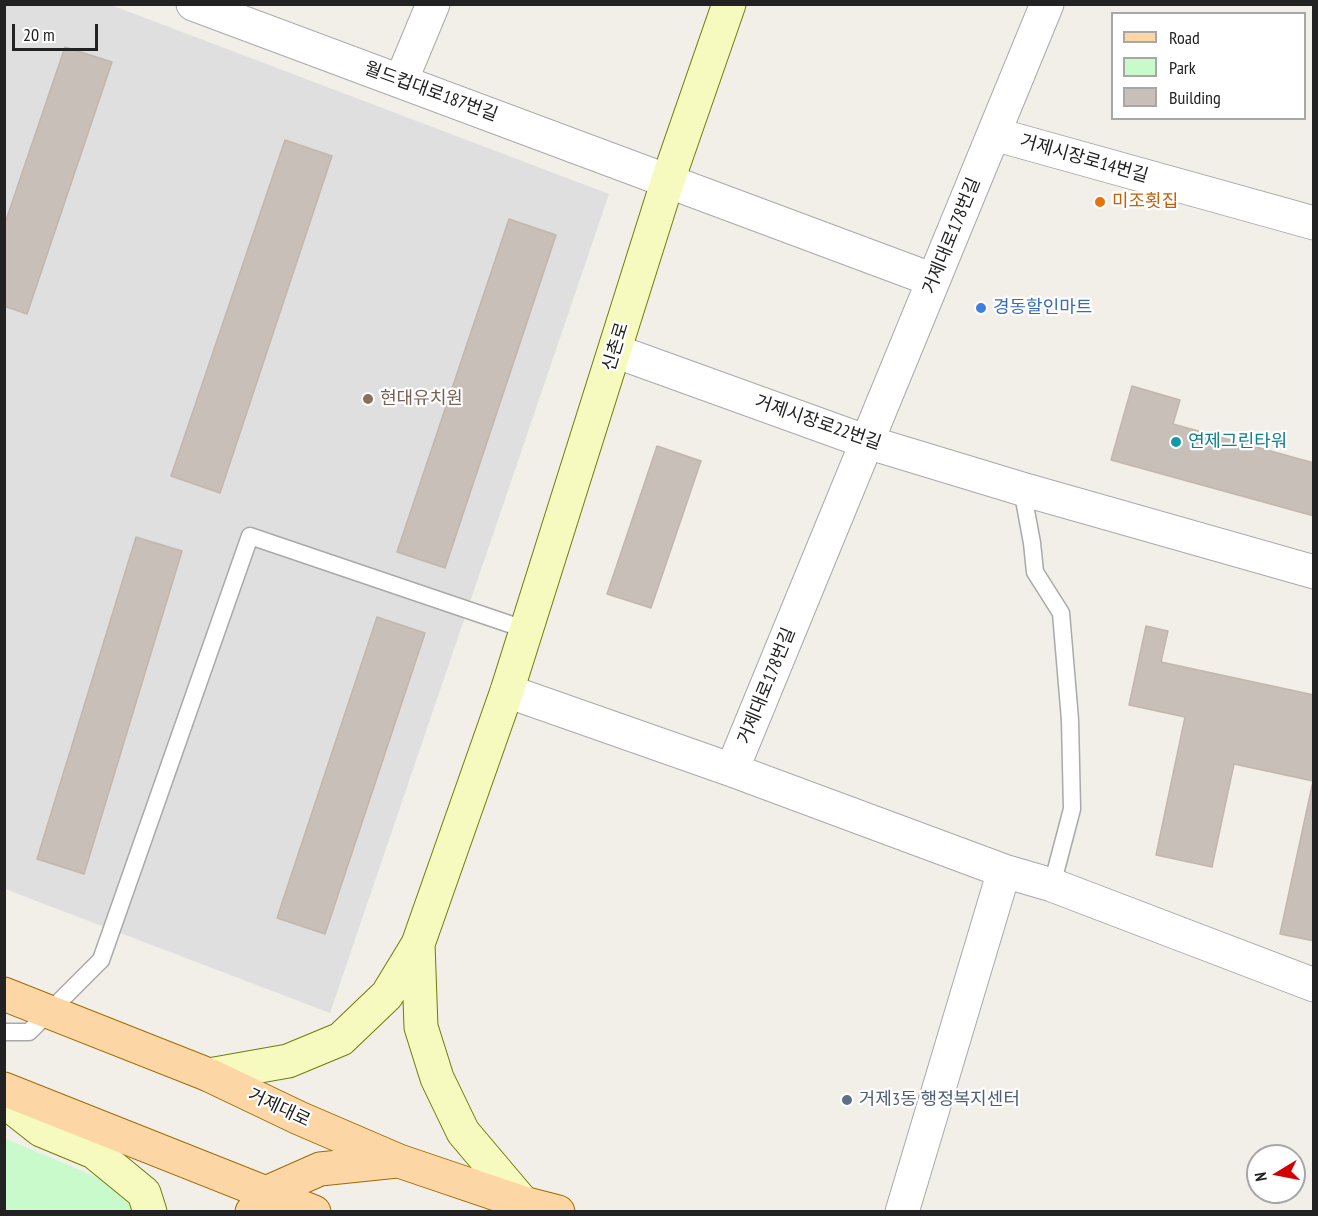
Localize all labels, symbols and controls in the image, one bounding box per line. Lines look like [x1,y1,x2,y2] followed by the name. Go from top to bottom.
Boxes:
[15,12,100,50] scale bar
[1111,12,1306,120] legend
[23,23,55,46] text: 20 m
[1169,26,1200,49] text: Road
[1169,56,1196,79] text: Park
[361,58,501,126] street label: 월드컵대로187번길
[1169,86,1221,109] text: Building
[1018,130,1150,188] street label: 거제시장로14번길
[919,175,985,297] street label: 거제대로178번길
[1112,191,1178,213] place label: 미조횟집
[1093,195,1107,209] marker: 미조횟집
[993,297,1092,319] place label: 경동할인마트
[974,301,988,315] marker: 경동할인마트
[598,320,634,374] street label: 신촌로
[380,388,463,410] place label: 현대유치원
[752,391,884,455] street label: 거제시장로22번길
[361,392,375,406] marker: 현대유치원
[1188,431,1287,453] place label: 연제그린타워
[1169,435,1183,449] marker: 연제그린타워
[734,625,800,747] street label: 거제대로178번길
[244,1084,314,1132] street label: 거제대로
[859,1089,1020,1111] place label: 거제3동 행정복지센터
[840,1093,854,1107] marker: 거제3동 행정복지센터
[1246,1144,1306,1204] north arrow
[1250,1171,1271,1183] text: N

